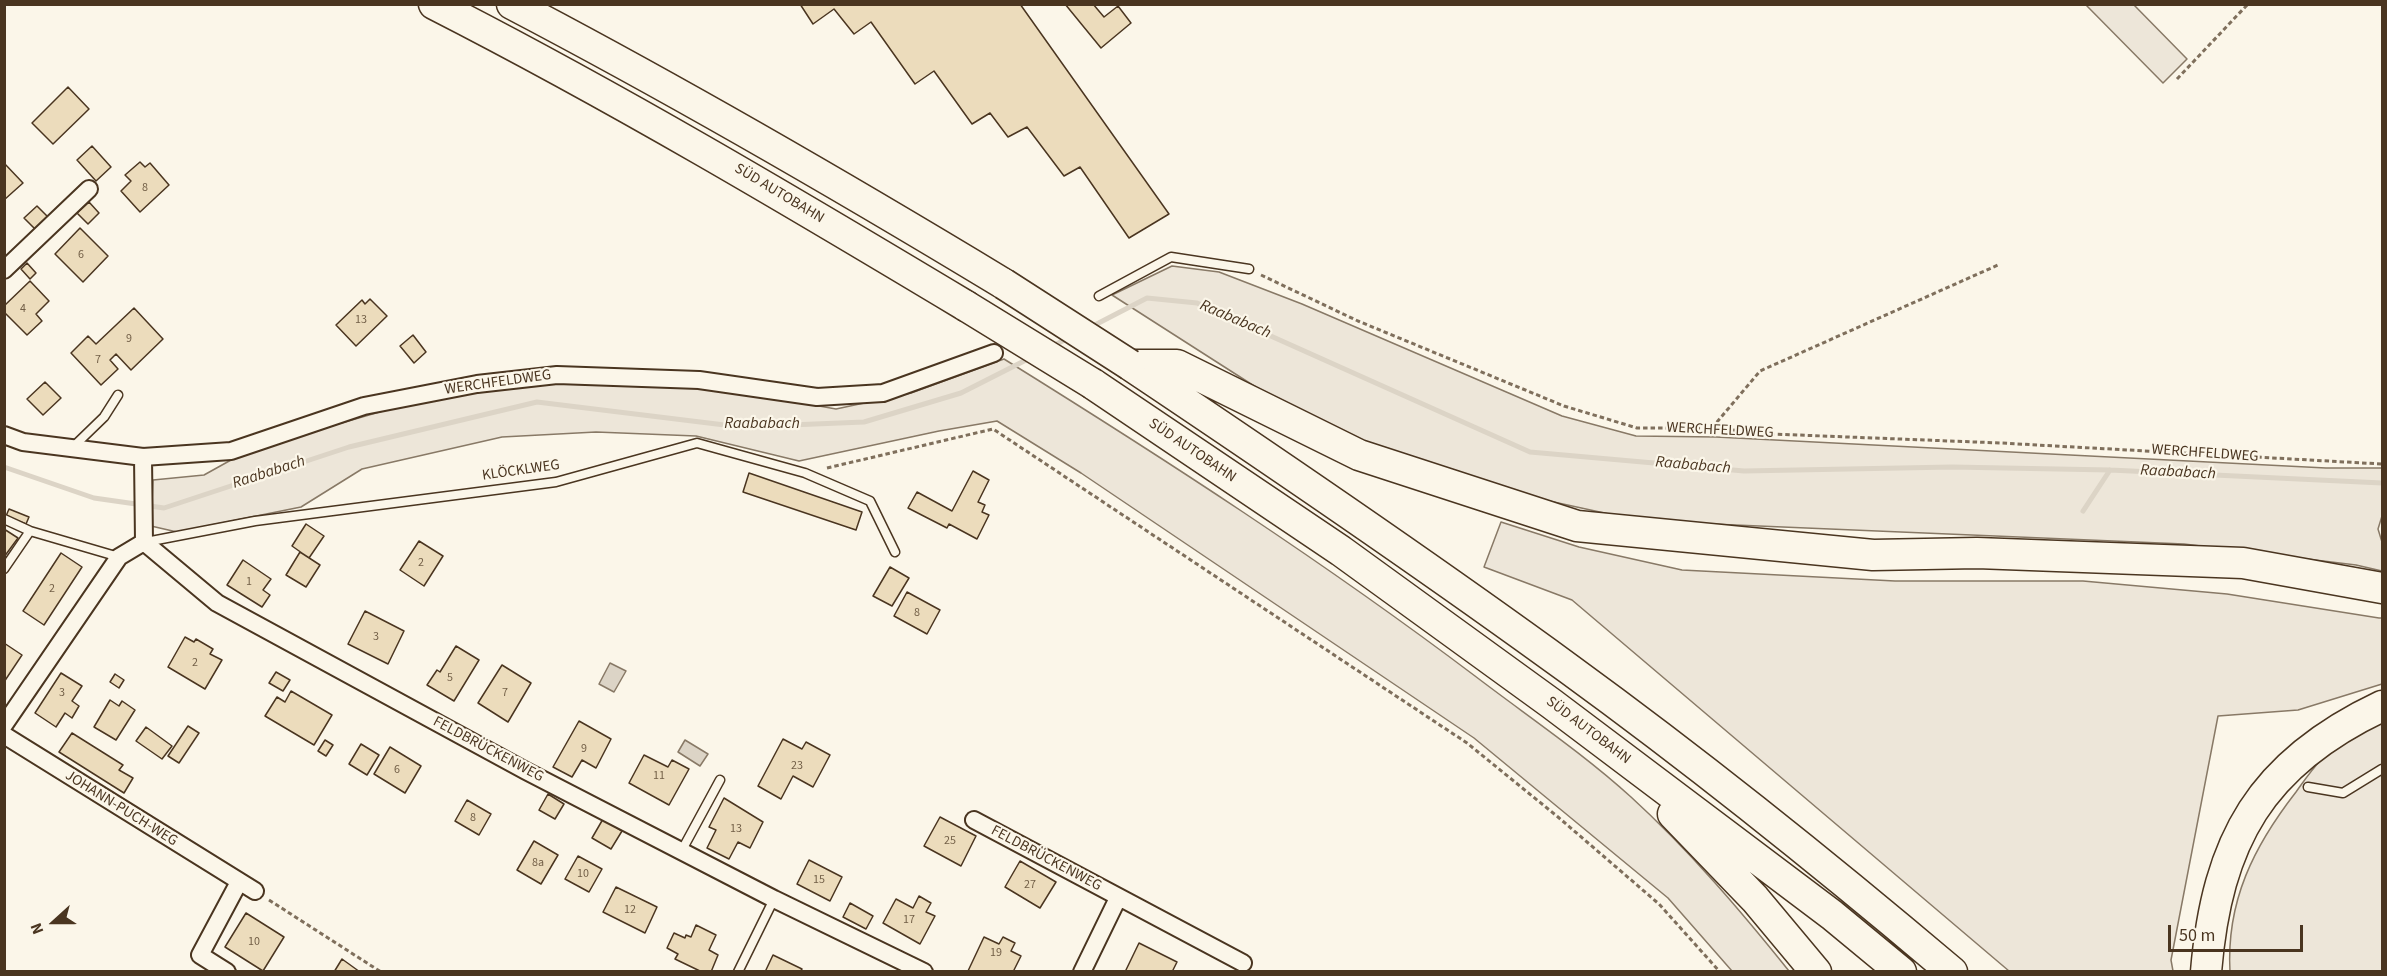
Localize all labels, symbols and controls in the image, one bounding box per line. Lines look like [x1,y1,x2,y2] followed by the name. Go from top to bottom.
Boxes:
[731,160,827,228] street label: SÜD AUTOBAHN
[142,181,148,195] house number: 8
[78,248,84,262] house number: 6
[1196,296,1274,344] water label: Raababach
[20,302,26,316] house number: 4
[355,313,367,327] house number: 13
[126,332,132,346] house number: 9
[95,353,101,367] house number: 7
[444,367,552,399] street label: WERCHFELDWEG
[724,414,800,434] water label: Raababach
[1145,415,1239,487] street label: SÜD AUTOBAHN
[1666,419,1774,443] street label: WERCHFELDWEG
[2151,441,2259,467] street label: WERCHFELDWEG
[230,452,308,494] water label: Raababach
[1655,453,1731,479] water label: Raababach
[481,457,561,485] street label: KLÖCKLWEG
[2140,461,2216,485] water label: Raababach
[418,556,424,570] house number: 2
[246,575,252,589] house number: 1
[49,582,55,596] house number: 2
[914,606,920,620] house number: 8
[373,630,379,644] house number: 3
[192,656,198,670] house number: 2
[447,671,453,685] house number: 5
[59,686,65,700] house number: 3
[502,686,508,700] house number: 7
[1542,693,1634,769] street label: SÜD AUTOBAHN
[430,713,546,787] street label: FELDBRÜCKENWEG
[581,742,587,756] house number: 9
[791,759,803,773] house number: 23
[394,763,400,777] house number: 6
[61,767,181,851] street label: JOHANN-PUCH-WEG
[653,769,665,783] house number: 11
[470,811,476,825] house number: 8
[730,822,742,836] house number: 13
[988,822,1104,896] street label: FELDBRÜCKENWEG
[944,834,956,848] house number: 25
[532,856,544,870] house number: 8a
[577,867,589,881] house number: 10
[813,873,825,887] house number: 15
[1024,878,1036,892] house number: 27
[24,892,84,952] north arrow
[624,903,636,917] house number: 12
[903,913,915,927] house number: 17
[2171,913,2306,951] scale bar
[25,920,49,937] text: N
[2179,923,2215,948] text: 50 m
[248,935,260,949] house number: 10
[990,946,1002,960] house number: 19

